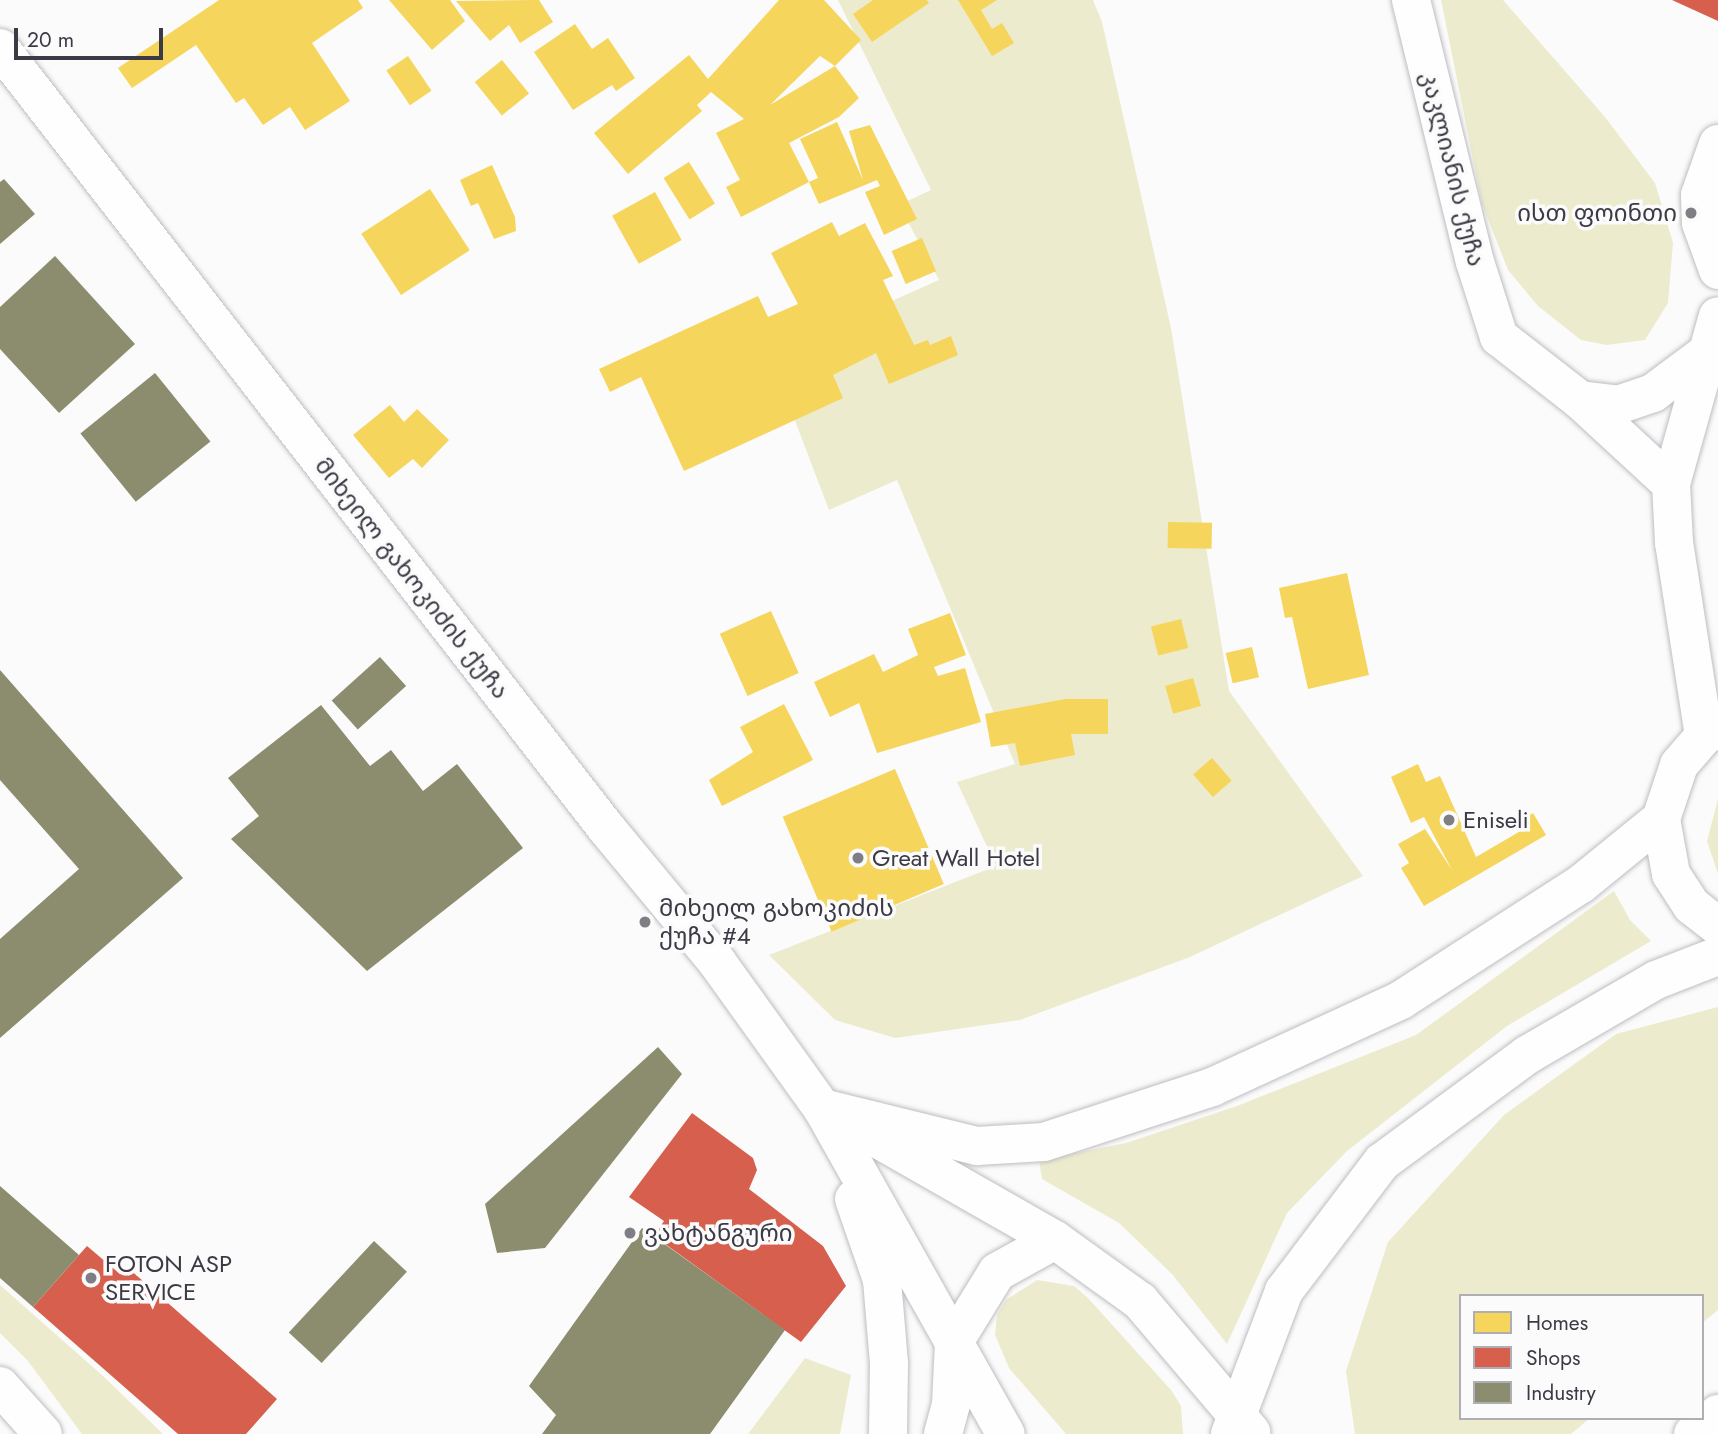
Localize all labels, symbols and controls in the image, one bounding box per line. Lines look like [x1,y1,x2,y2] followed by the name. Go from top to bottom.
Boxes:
[18,14,166,58] scale bar
[27,25,74,55] text: 20 m
[1415,69,1491,269] street label: კაკლიანის ქუჩა
[1517,199,1677,227] place label: ისთ ფოინთი
[1683,205,1699,221] marker: ისთ ფოინთი
[309,452,515,704] street label: მიხეილ გახოკიძის ქუჩა
[1463,806,1529,834] place label: Eniseli
[1441,812,1457,828] marker: Eniseli
[872,844,1040,872] place label: Great Wall Hotel
[850,850,866,866] marker: Great Wall Hotel
[659,894,894,950] place label: მიხეილ გახოკიძის ქუჩა #4
[637,914,653,930] marker: მიხეილ გახოკიძის ქუჩა #4
[644,1219,793,1247] place label: ვახტანგური
[622,1225,638,1241] marker: ვახტანგური
[105,1250,232,1306] place label: FOTON ASP SERVICE
[83,1270,99,1286] marker: FOTON ASP SERVICE
[1459,1294,1704,1420] legend
[1526,1308,1588,1338] text: Homes
[1526,1343,1580,1373] text: Shops
[1526,1378,1596,1408] text: Industry

